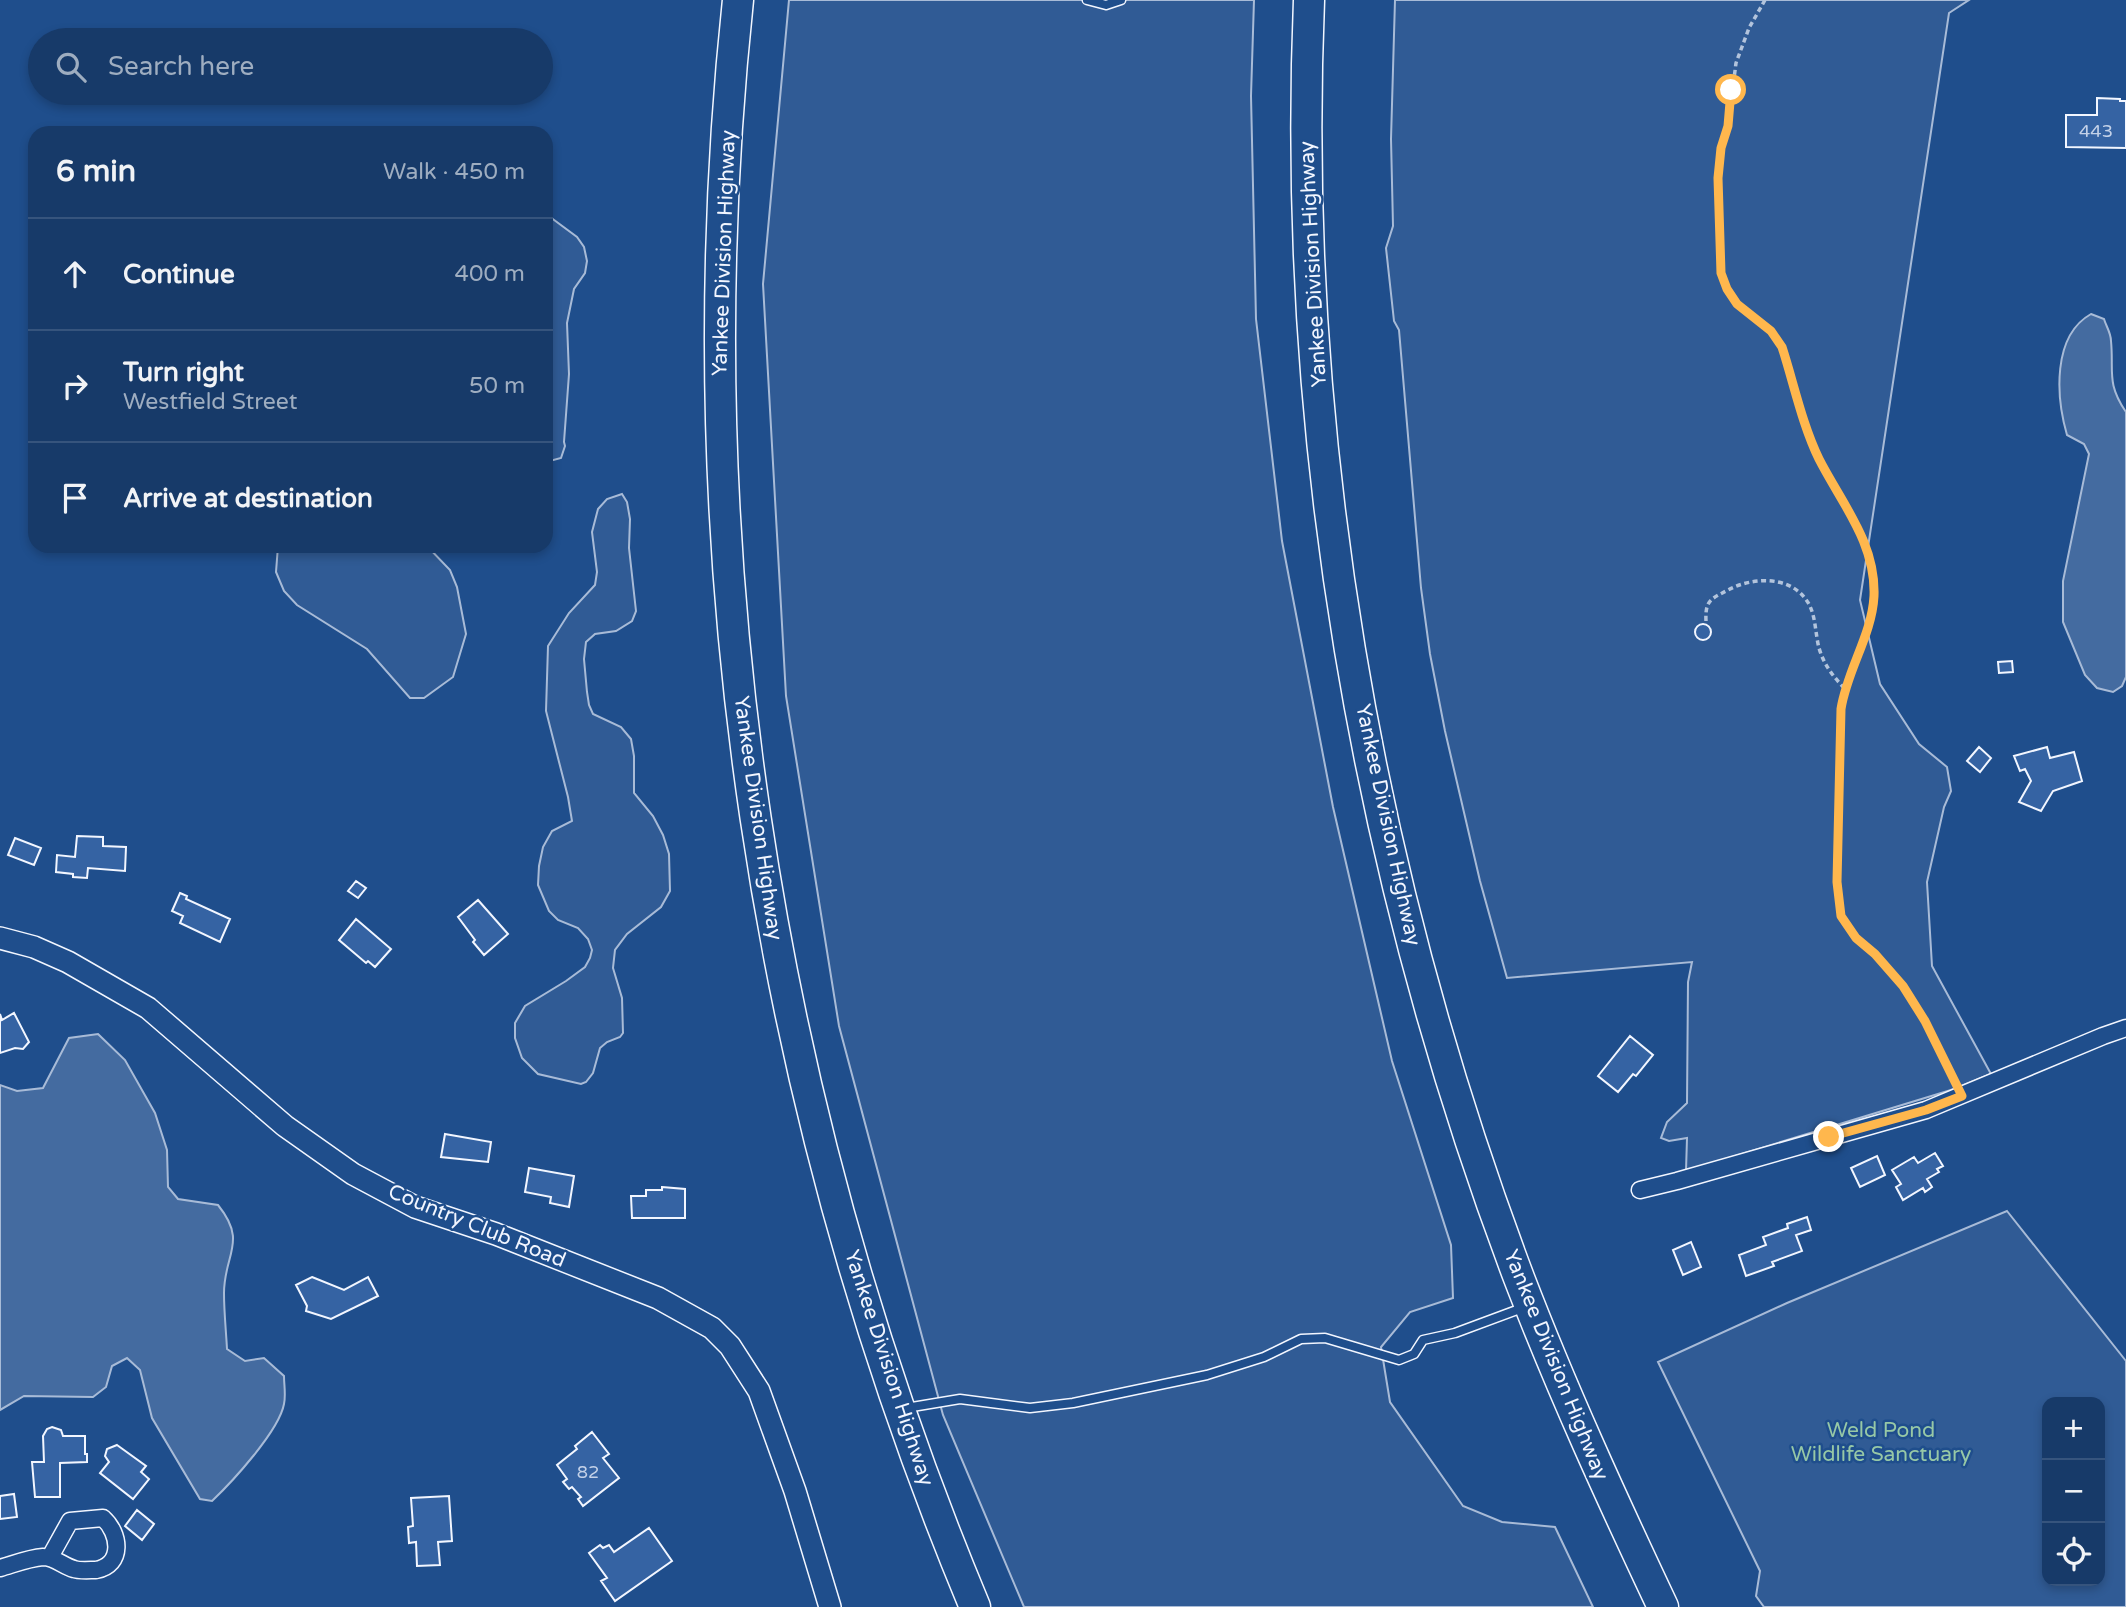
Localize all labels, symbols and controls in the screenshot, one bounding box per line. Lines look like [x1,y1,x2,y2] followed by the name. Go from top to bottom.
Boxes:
[28,28,553,105] search box
[52,48,90,86] icon: search
[108,51,254,82] text: Search here
[1715,74,1746,105] route start
[2079,120,2113,142] house number: 443
[707,129,741,377] street label: Yankee Division Highway
[1294,140,1332,388] street label: Yankee Division Highway
[56,153,136,190] text: 6 min
[383,158,525,186] text: Walk · 450 m
[56,255,94,293] icon: ahead
[123,259,235,290] text: Continue
[455,260,525,288] text: 400 m
[123,357,244,388] text: Turn right
[56,367,94,405] icon: right
[469,372,525,400] text: 50 m
[123,388,298,416] text: Westfield Street
[56,479,94,517] icon: arrive
[123,483,373,514] text: Arrive at destination
[728,694,788,942] street label: Yankee Division Highway
[1350,702,1426,948] street label: Yankee Division Highway
[1813,1121,1844,1152] route end
[385,1179,569,1273] street label: Country Club Road
[1498,1246,1614,1484] street label: Yankee Division Highway
[839,1247,939,1489] street label: Yankee Division Highway
[2042,1397,2105,1586] map controls
[2042,1397,2105,1460] button: +
[1791,1418,1971,1467] park label: Weld Pond Wildlife Sanctuary
[2042,1460,2105,1523] button: −
[577,1461,599,1483] house number: 82
[2042,1523,2105,1586] button: locate

